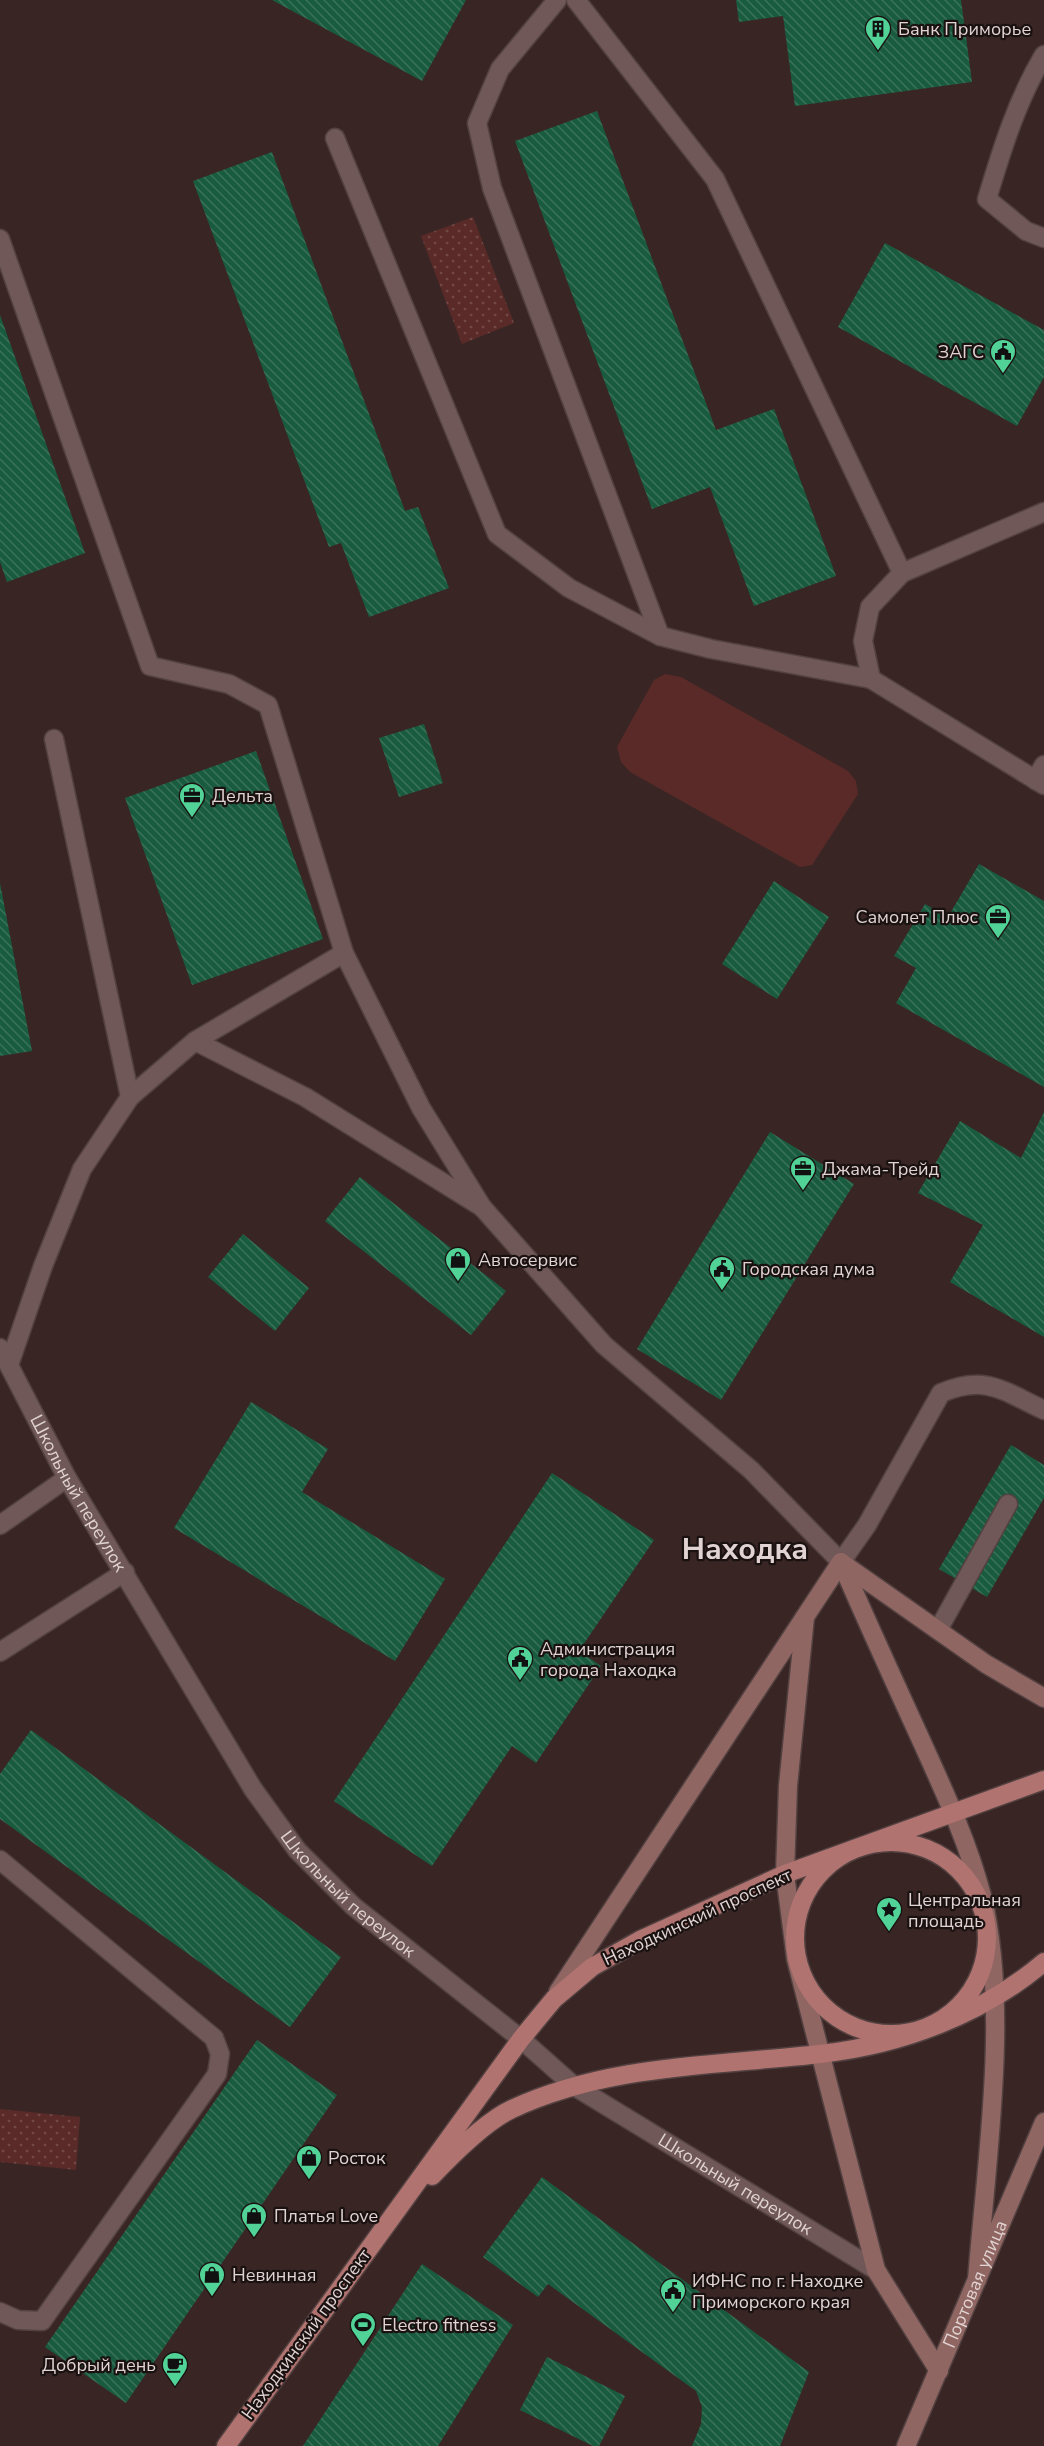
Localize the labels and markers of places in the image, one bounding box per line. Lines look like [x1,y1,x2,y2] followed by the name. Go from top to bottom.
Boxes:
[863,14,893,52] building icon: Банк Приморье
[898,17,1031,41] place label: Банк Приморье
[988,337,1018,375] public building icon: ЗАГС
[938,340,984,364] place label: ЗАГС
[177,781,207,819] office icon: Дельта
[212,784,273,808] place label: Дельта
[983,902,1013,940] office icon: Самолет Плюс
[855,905,978,929] place label: Самолет Плюс
[788,1154,818,1192] office icon: Джама-Трейд
[822,1157,940,1181] place label: Джама-Трейд
[443,1245,473,1283] shop icon: Автосервис
[478,1248,578,1272] place label: Автосервис
[707,1254,737,1292] public building icon: Городская дума
[742,1257,875,1281] place label: Городская дума
[540,1637,677,1682] place label: Администрация города Находка
[505,1644,535,1682] public building icon: Администрация города Находка
[908,1888,1021,1933] place label: Центральная площадь
[874,1895,904,1933] place icon: Центральная площадь
[294,2143,324,2181] shop icon: Росток
[328,2146,386,2170] place label: Росток
[239,2201,269,2239] shop icon: Платья Love
[274,2204,378,2228] place label: Платья Love
[197,2260,227,2298] shop icon: Невинная
[232,2263,316,2287] place label: Невинная
[692,2269,863,2314] place label: ИФНС по г. Находке Приморского края
[658,2276,688,2314] public building icon: ИФНС по г. Находке Приморского края
[348,2310,378,2348] sports icon: Electro fitness
[382,2313,496,2337] place label: Electro fitness
[160,2350,190,2388] cafe icon: Добрый день
[42,2353,156,2377] place label: Добрый день

